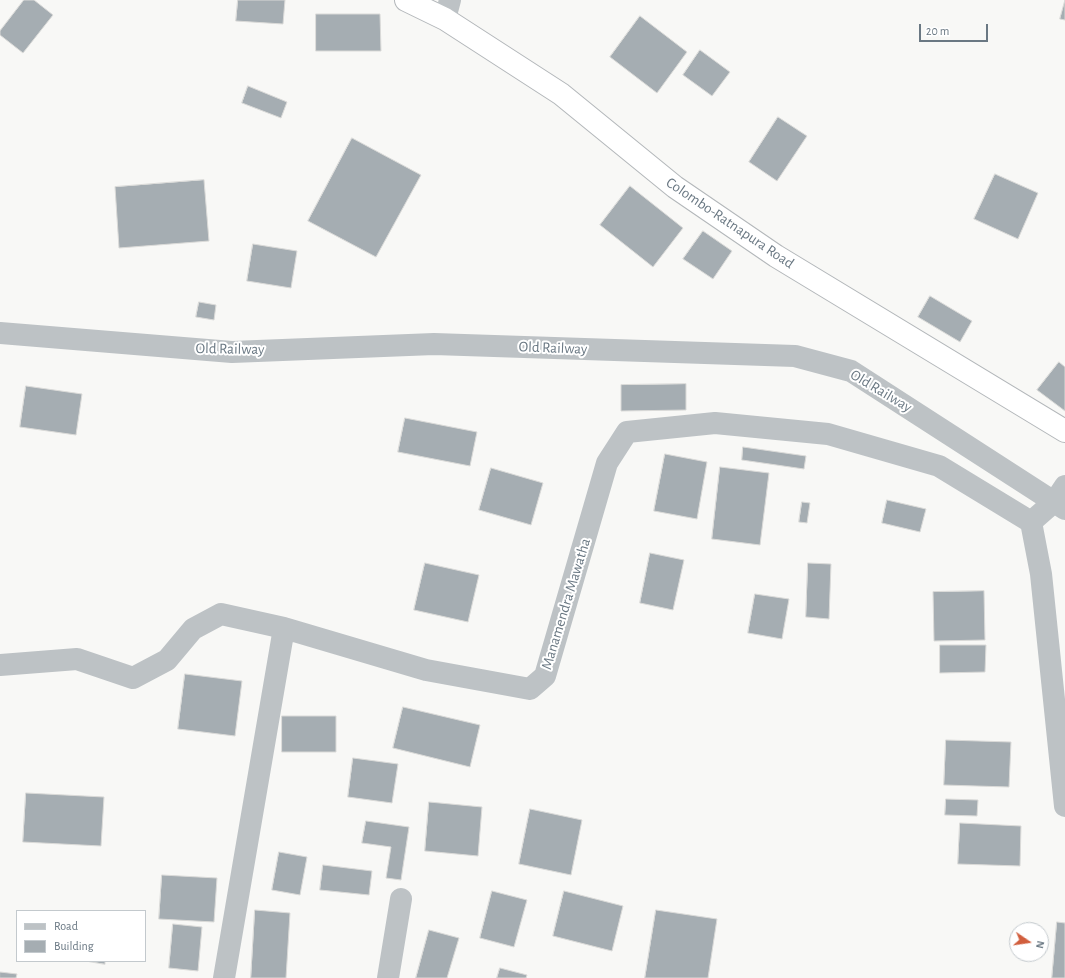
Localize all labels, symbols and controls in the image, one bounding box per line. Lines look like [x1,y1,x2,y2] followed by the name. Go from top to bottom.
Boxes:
[921,16,990,42] scale bar
[926,25,949,37] text: 20 m
[663,173,797,273] street label: Colombo-Ratnapura Road
[518,338,588,358] street label: Old Railway
[195,339,265,359] street label: Old Railway
[847,366,915,416] street label: Old Railway
[537,536,595,672] street label: Manamendra Mawatha
[16,910,146,962] legend
[54,920,78,932] text: Road
[1009,922,1049,962] north arrow
[54,940,94,952] text: Building
[1034,940,1046,950] text: N

